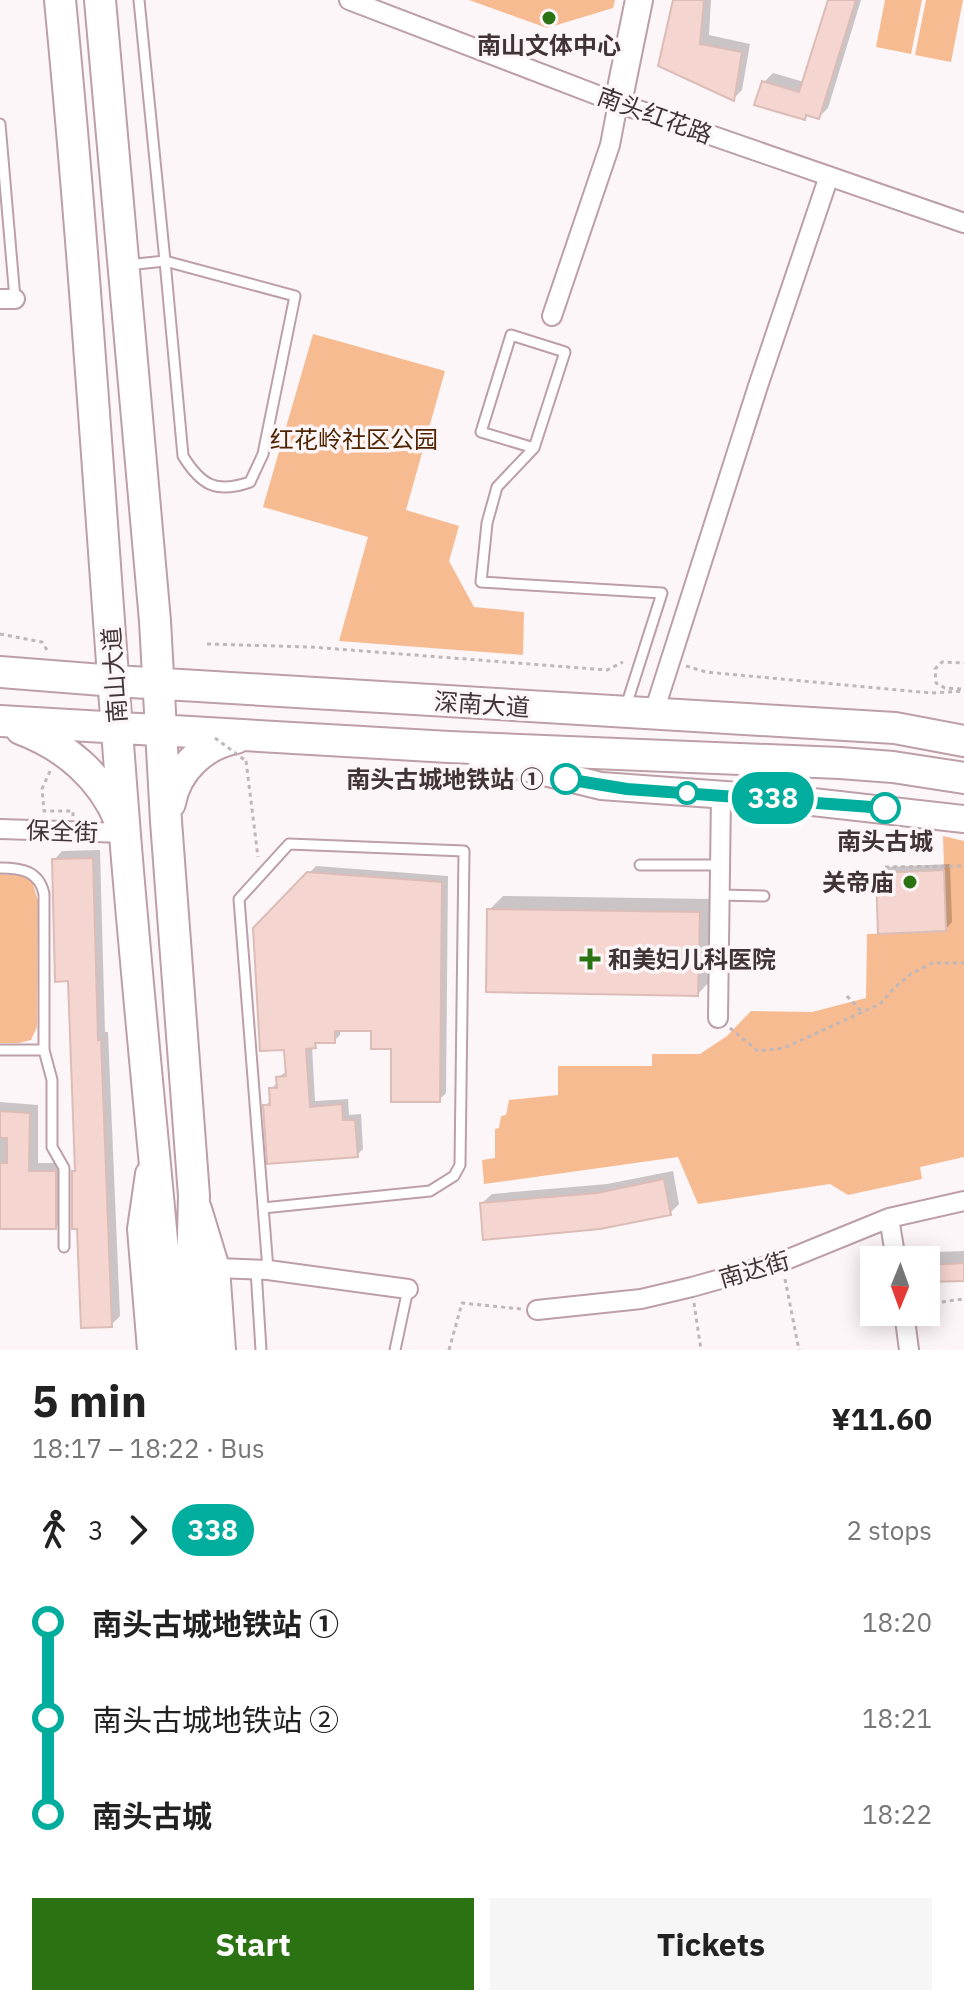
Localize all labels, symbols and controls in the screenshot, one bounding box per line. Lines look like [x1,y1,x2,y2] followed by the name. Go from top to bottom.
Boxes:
[540,9,558,27] marker: 南山文体中心
[477,29,621,61] place label: 南山文体中心
[593,79,717,151] street label: 南头红花路
[270,423,438,455] park label: 红花岭社区公园
[95,626,133,724] street label: 南山大道
[433,685,531,723] street label: 深南大道
[346,763,544,795] place label: 南头古城地铁站 ①
[551,764,581,794] marker: 南头古城地铁站 ①
[727,772,819,824] line badge: 338
[748,779,798,816] text: 338
[676,782,698,804] unlabelled marker
[870,793,900,823] marker: 南头古城
[25,814,99,848] street label: 保全街
[837,825,933,857] place label: 南头古城
[822,866,894,898] place label: 关帝庙
[901,873,919,891] marker: 关帝庙
[608,943,776,975] place label: 和美妇儿科医院
[579,948,601,970] marker: 和美妇儿科医院
[715,1244,793,1294] street label: 南达街
[860,1246,940,1326] north arrow
[860,1246,940,1326] map controls
[32,1372,147,1429] text: 5 min
[831,1399,932,1438] text: ¥11.60
[32,1431,265,1465] text: 18:17 – 18:22 · Bus
[32,1508,76,1552] icon: walk
[116,1508,160,1552] icon: forward
[188,1511,238,1548] text: 338
[88,1513,104,1547] text: 3
[846,1513,932,1547] text: 2 stops
[92,1604,339,1643] text: 南头古城地铁站 ①
[862,1605,932,1639] text: 18:20
[92,1700,339,1739] text: 南头古城地铁站 ②
[862,1701,932,1735] text: 18:21
[92,1796,212,1835] text: 南头古城
[862,1797,932,1831] text: 18:22
[32,1898,474,1990] button: Start
[490,1898,932,1990] button: Tickets

